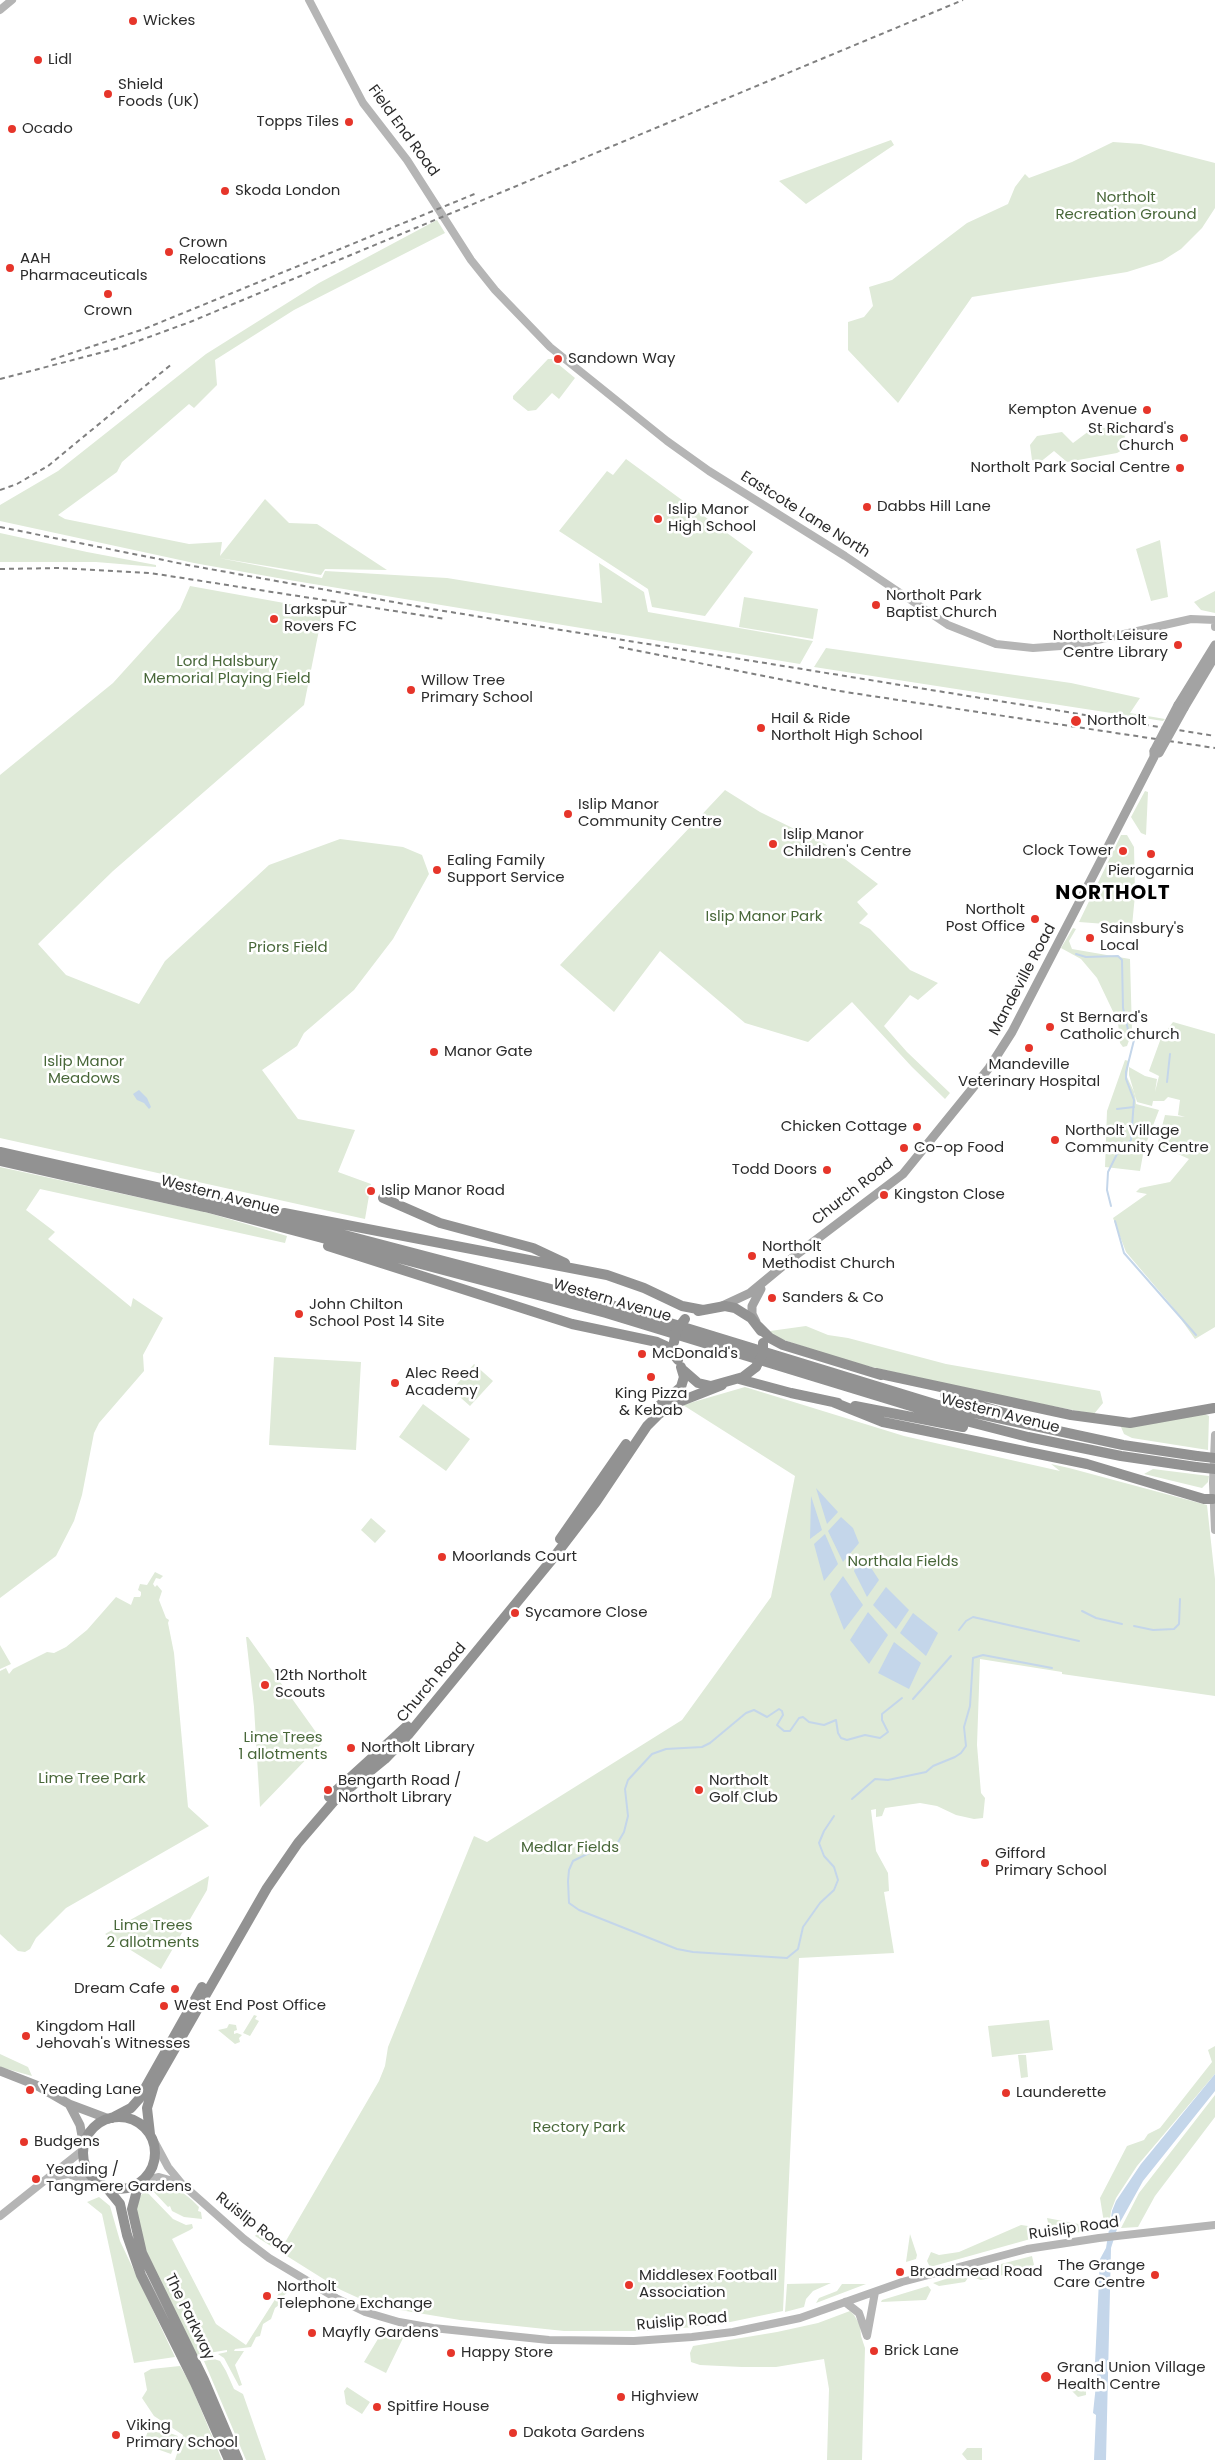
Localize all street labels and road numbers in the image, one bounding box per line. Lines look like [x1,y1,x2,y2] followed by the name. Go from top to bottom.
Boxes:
[364,82,442,180] street label: Field End Road
[737,468,873,562] street label: Eastcote Lane North
[986,921,1060,1039] street label: Mandeville Road
[809,1155,897,1229] street label: Church Road
[159,1173,281,1219] street label: Western Avenue
[551,1276,673,1326] street label: Western Avenue
[939,1391,1061,1437] street label: Western Avenue
[394,1640,470,1726] street label: Church Road
[212,2189,294,2259] street label: Ruislip Road
[1028,2214,1120,2244] street label: Ruislip Road
[160,2271,218,2363] street label: The Parkway
[636,2309,728,2335] street label: Ruislip Road

